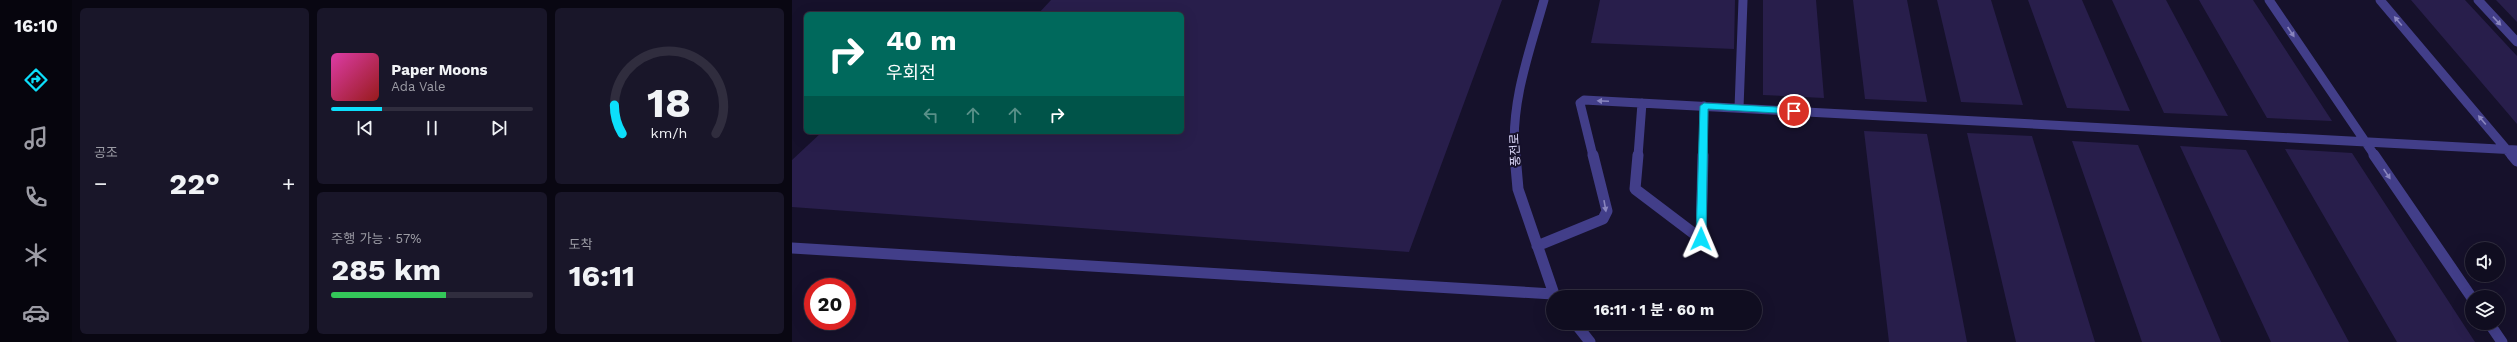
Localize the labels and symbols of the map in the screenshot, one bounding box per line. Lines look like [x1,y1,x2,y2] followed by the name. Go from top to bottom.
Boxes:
[2394,16,2403,26] one-way arrow
[2493,16,2502,26] one-way arrow
[2287,27,2295,37] one-way arrow
[1777,94,1811,128] pin
[1596,98,1609,104] one-way arrow
[2478,115,2487,125] one-way arrow
[1507,133,1523,167] street label: 풍전로
[2383,169,2391,179] one-way arrow
[1603,199,1609,212] one-way arrow
[1680,218,1722,260] position arrow
[804,278,856,330] speed limit sign: 20

